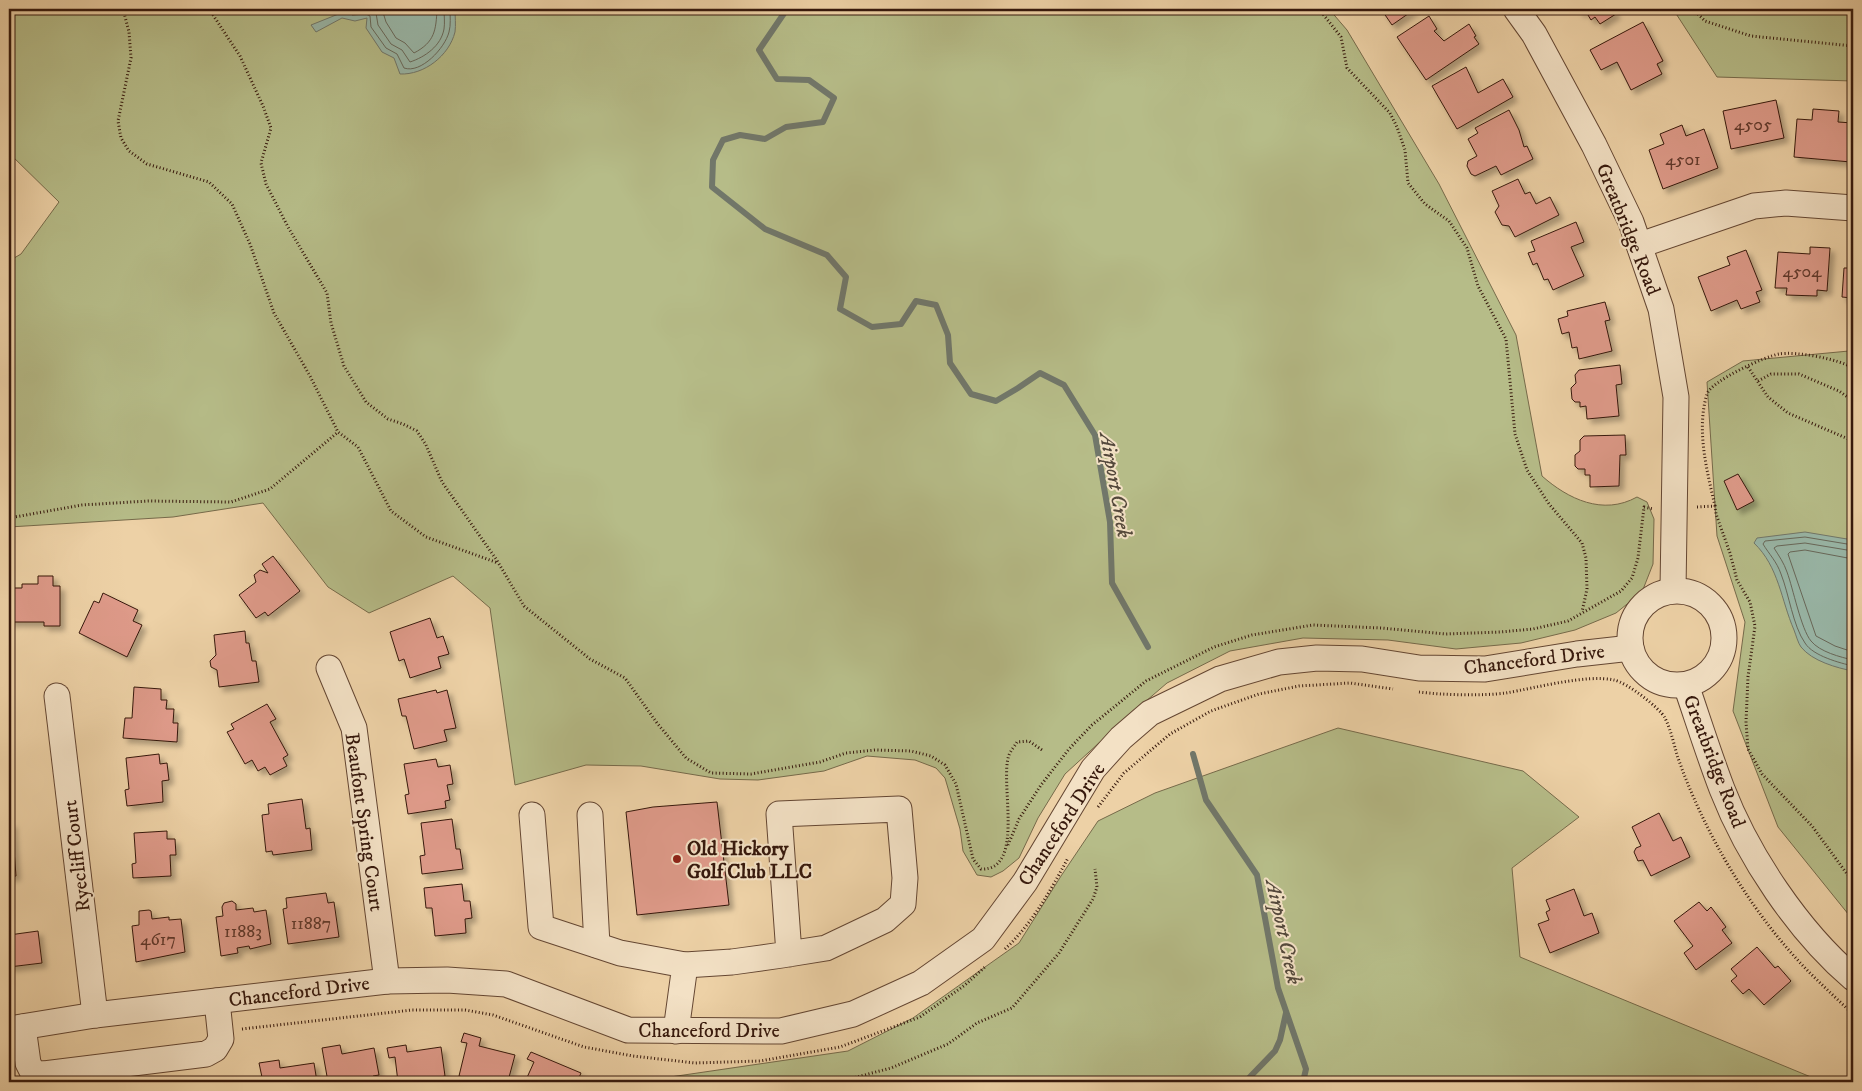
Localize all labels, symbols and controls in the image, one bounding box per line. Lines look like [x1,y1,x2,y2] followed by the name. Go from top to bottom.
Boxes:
[1734,114,1772,136] house number: 4505
[1665,149,1701,171] house number: 4501
[1590,160,1665,299] street label: Greatbridge Road
[1782,261,1822,283] house number: 4504
[1093,429,1137,540] water label: Airport Creek
[1462,639,1606,682] street label: Chanceford Drive
[1677,692,1750,831] street label: Greatbridge Road
[339,731,388,913] street label: Beaufont Spring Court
[1013,759,1111,891] street label: Chanceford Drive
[58,798,97,913] street label: Ryecliff Court
[687,837,812,885] place label: Old Hickory Golf Club LLC
[671,853,683,865] marker: Old Hickory Golf Club LLC
[1259,876,1307,987] water label: Airport Creek
[291,913,331,935] house number: 11887
[224,921,262,943] house number: 11883
[140,929,176,951] house number: 4617
[227,971,371,1014] street label: Chanceford Drive
[638,1019,780,1044] street label: Chanceford Drive

